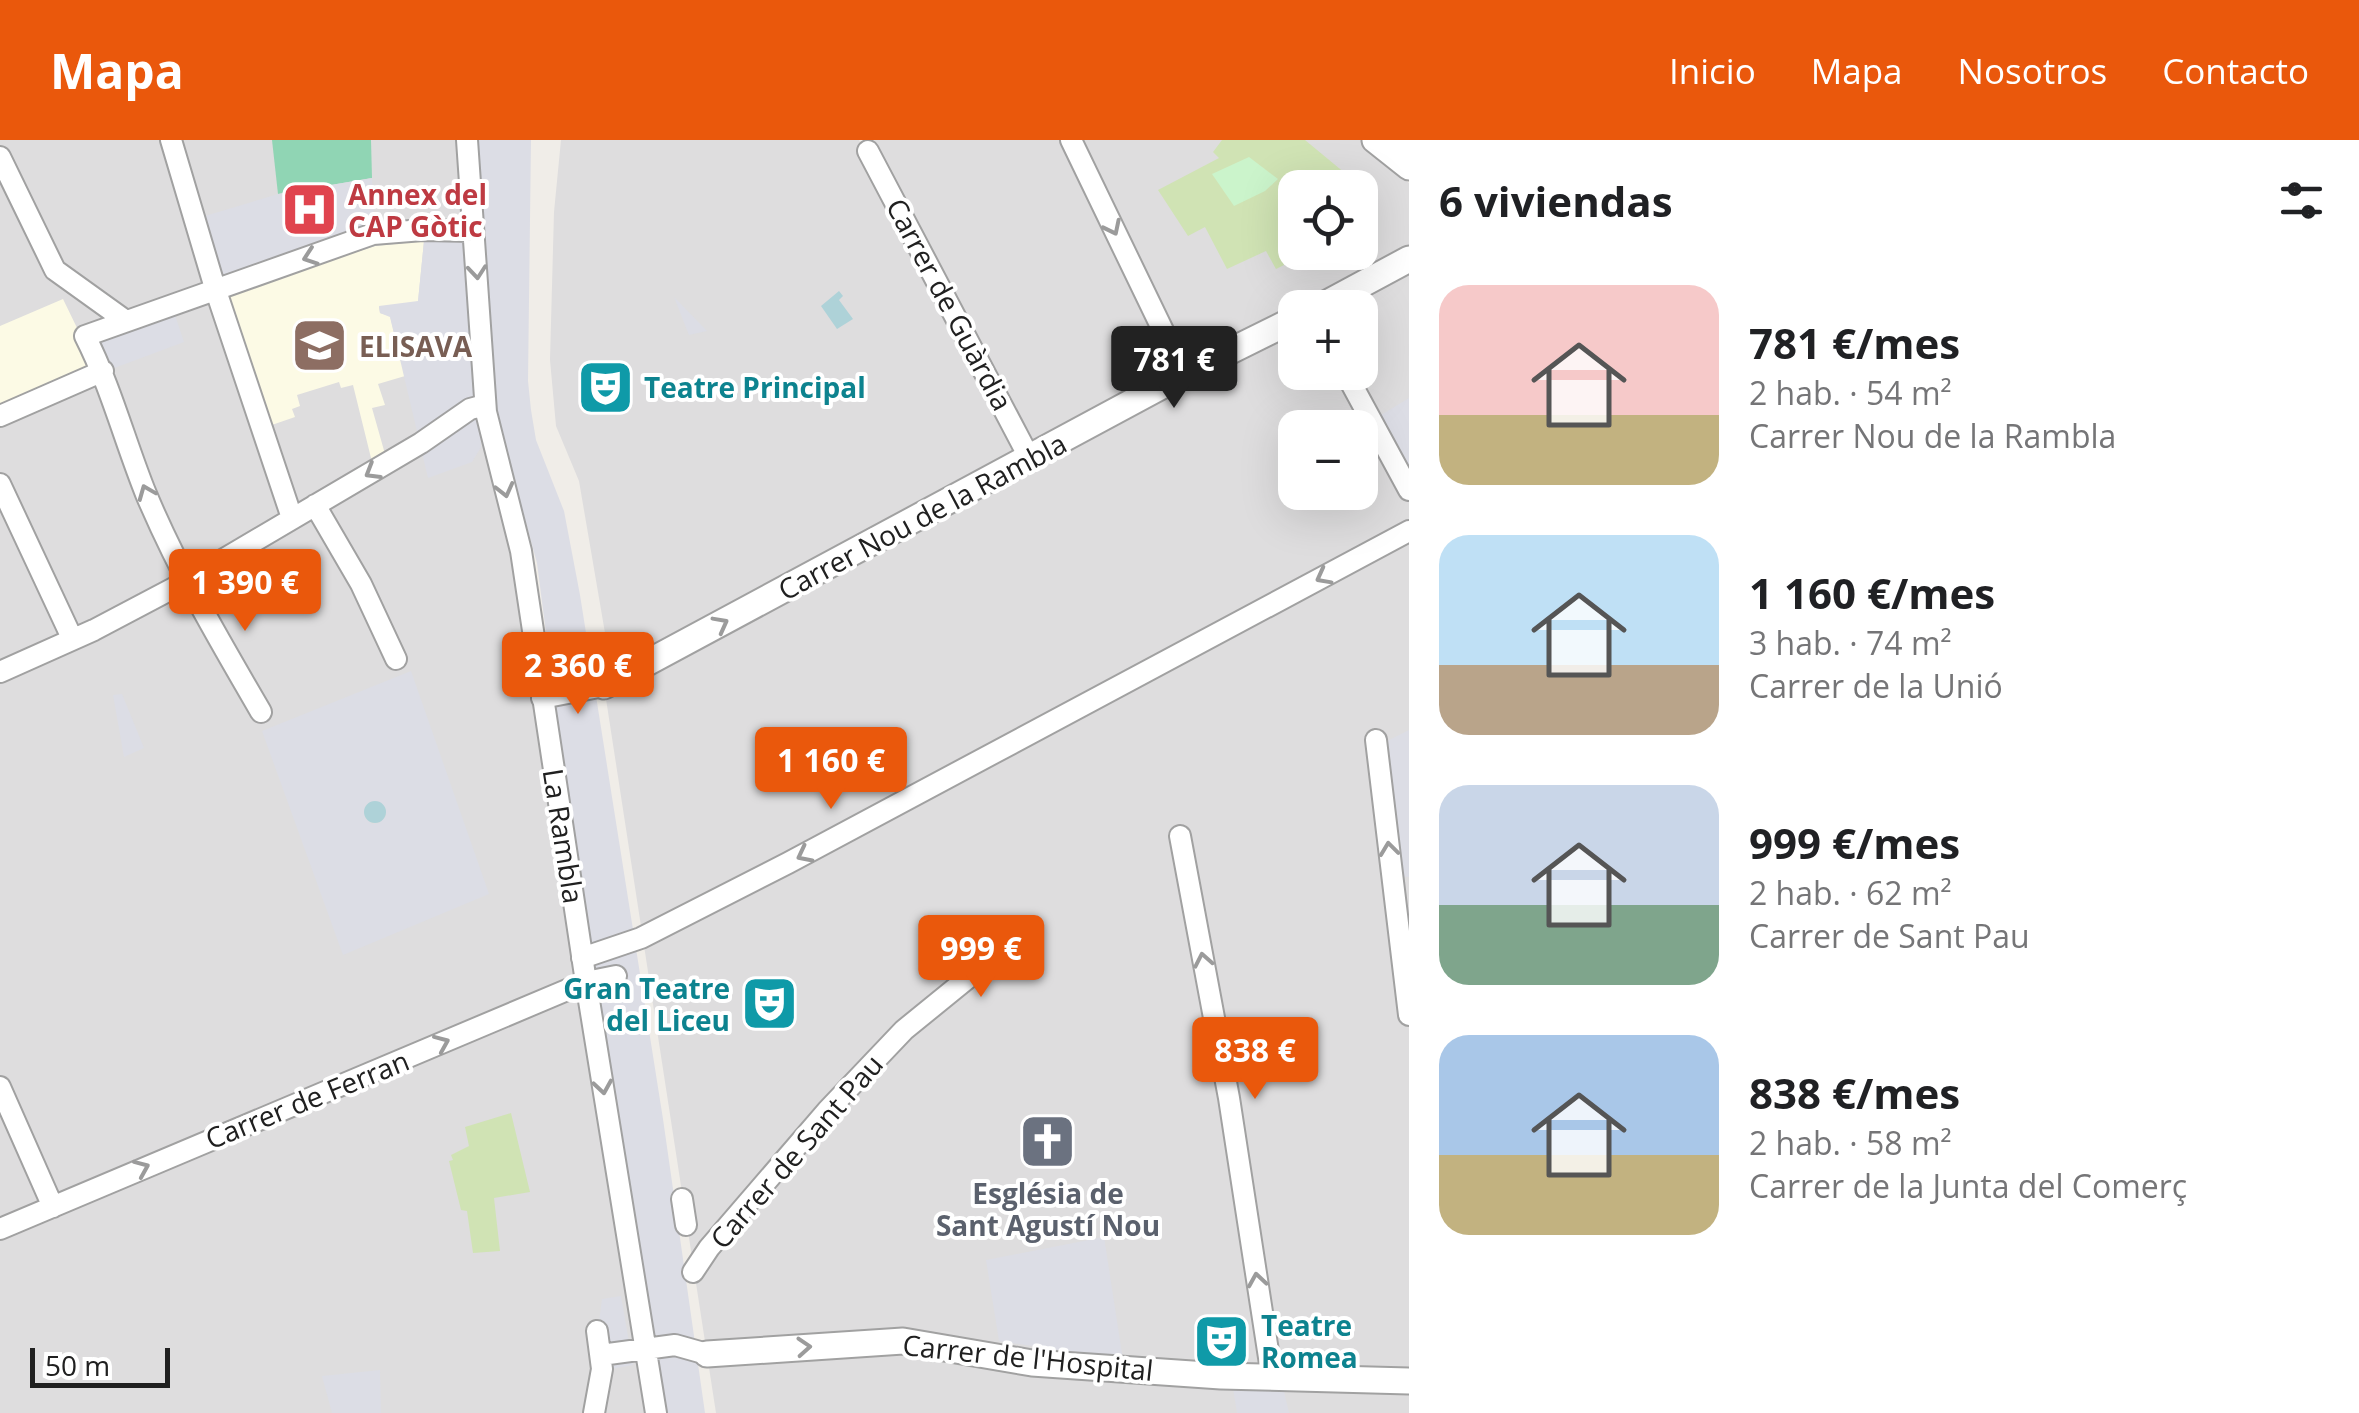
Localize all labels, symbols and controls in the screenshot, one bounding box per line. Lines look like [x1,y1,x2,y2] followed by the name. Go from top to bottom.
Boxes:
[50,38,184,103] text: Mapa
[1669,47,1756,94] text: Inicio
[1811,47,1903,94] text: Mapa
[1958,47,2107,94] text: Nosotros
[2162,47,2309,94] text: Contacto
[1278,170,1378,510] map controls
[1278,170,1378,270] button: locate
[1439,172,1673,229] text: 6 viviendas
[2274,173,2329,228] icon: filters
[348,175,487,245] place label: Annex del CAP Gòtic
[279,180,339,240] hospital icon: Annex del CAP Gòtic
[878,191,1022,417] street label: Carrer de Guàrdia
[1101,218,1121,236] one-way arrow
[302,245,320,266] one-way arrow
[466,265,488,281] one-way arrow
[1278,290,1378,390] button: +
[1749,314,1960,371] text: 781 €/mes
[290,316,350,376] school or university icon: ELISAVA
[1519,325,1639,445] icon: home
[1104,326,1244,411] pin: 781 €
[359,327,473,365] place label: ELISAVA
[1133,337,1215,380] text: 781 €
[575,357,635,417] theatre icon: Teatre Principal
[644,368,866,406] place label: Teatre Principal
[1749,371,1952,414] text: 2 hab. · 54 m²
[1278,410,1378,510] button: −
[1749,414,2116,457] text: Carrer Nou de la Rambla
[771,424,1073,608] street label: Carrer Nou de la Rambla
[365,460,383,479] one-way arrow
[494,481,515,498] one-way arrow
[138,485,158,503] one-way arrow
[153,549,337,634] pin: 1 390 €
[191,560,299,603] text: 1 390 €
[1749,564,1995,621] text: 1 160 €/mes
[1315,565,1333,584] one-way arrow
[1519,575,1639,695] icon: home
[710,616,728,636] one-way arrow
[1749,621,1952,664] text: 3 hab. · 74 m²
[486,632,670,717] pin: 2 360 €
[524,643,632,686] text: 2 360 €
[1749,664,2003,707] text: Carrer de la Unió
[739,727,923,812] pin: 1 160 €
[777,738,885,781] text: 1 160 €
[535,766,593,906] street label: La Rambla
[1749,814,1960,871] text: 999 €/mes
[1519,825,1639,945] icon: home
[1379,840,1400,856] one-way arrow
[796,843,814,862] one-way arrow
[1749,871,1952,914] text: 2 hab. · 62 m²
[1749,914,2030,957] text: Carrer de Sant Pau
[911,915,1051,1000] pin: 999 €
[940,926,1022,969] text: 999 €
[1194,952,1215,969] one-way arrow
[563,969,730,1039] place label: Gran Teatre del Liceu
[739,974,799,1034] theatre icon: Gran Teatre del Liceu
[1185,1017,1325,1102] pin: 838 €
[1214,1028,1296,1071] text: 838 €
[432,1035,450,1055] one-way arrow
[200,1041,414,1157] street label: Carrer de Ferran
[701,1046,891,1256] street label: Carrer de Sant Pau
[1749,1064,1960,1121] text: 838 €/mes
[1519,1075,1639,1195] icon: home
[592,1079,613,1095] one-way arrow
[1018,1112,1078,1172] church icon: Església de Sant Agustí Nou
[1749,1121,1952,1164] text: 2 hab. · 58 m²
[132,1159,150,1179] one-way arrow
[1749,1164,2187,1207] text: Carrer de la Junta del Comerç
[936,1174,1160,1244] place label: Església de Sant Agustí Nou
[1248,1272,1269,1289] one-way arrow
[1261,1306,1358,1376] place label: Teatre Romea
[1192,1311,1252,1371] theatre icon: Teatre Romea
[901,1325,1155,1389] street label: Carrer de l'Hospital
[797,1336,813,1358] one-way arrow
[30,1343,170,1388] scale bar
[45,1346,110,1384] text: 50 m

